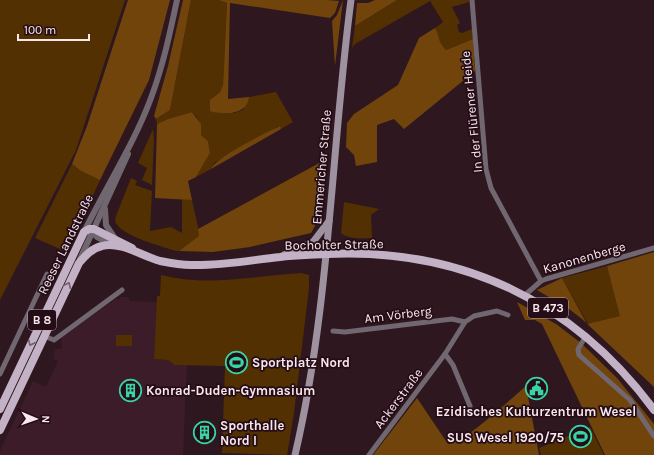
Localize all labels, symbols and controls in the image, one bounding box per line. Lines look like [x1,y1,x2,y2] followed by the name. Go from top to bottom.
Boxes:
[18,16,89,42] scale bar
[24,23,56,37] text: 100 m
[458,50,485,174] street label: In der Flürener Heide
[309,109,334,225] street label: Emmericher Straße
[35,191,96,297] street label: Reeser Landstraße
[284,236,384,253] street label: Bocholter Straße
[541,238,627,276] street label: Kanonenberge
[63,282,71,290] one-way arrow
[528,298,568,318] road number: B 473
[364,303,433,326] street label: Am Vörberg
[28,310,56,330] road number: B 8
[28,339,36,346] one-way arrow
[223,349,249,375] sports icon: Sportplatz Nord
[252,355,350,370] place label: Sportplatz Nord
[371,365,426,431] street label: Ackerstraße
[523,376,549,402] public building icon: Ezidisches Kulturzentrum Wesel
[117,377,143,403] building icon: Konrad-Duden-Gymnasium
[146,383,315,398] place label: Konrad-Duden-Gymnasium
[16,399,56,439] north arrow
[436,404,636,419] place label: Ezidisches Kulturzentrum Wesel
[39,415,52,424] text: N
[220,418,284,448] place label: Sporthalle Nord I
[192,419,218,445] building icon: Sporthalle Nord I
[567,424,593,450] sports icon: SUS Wesel 1920/75
[447,430,564,445] place label: SUS Wesel 1920/75

